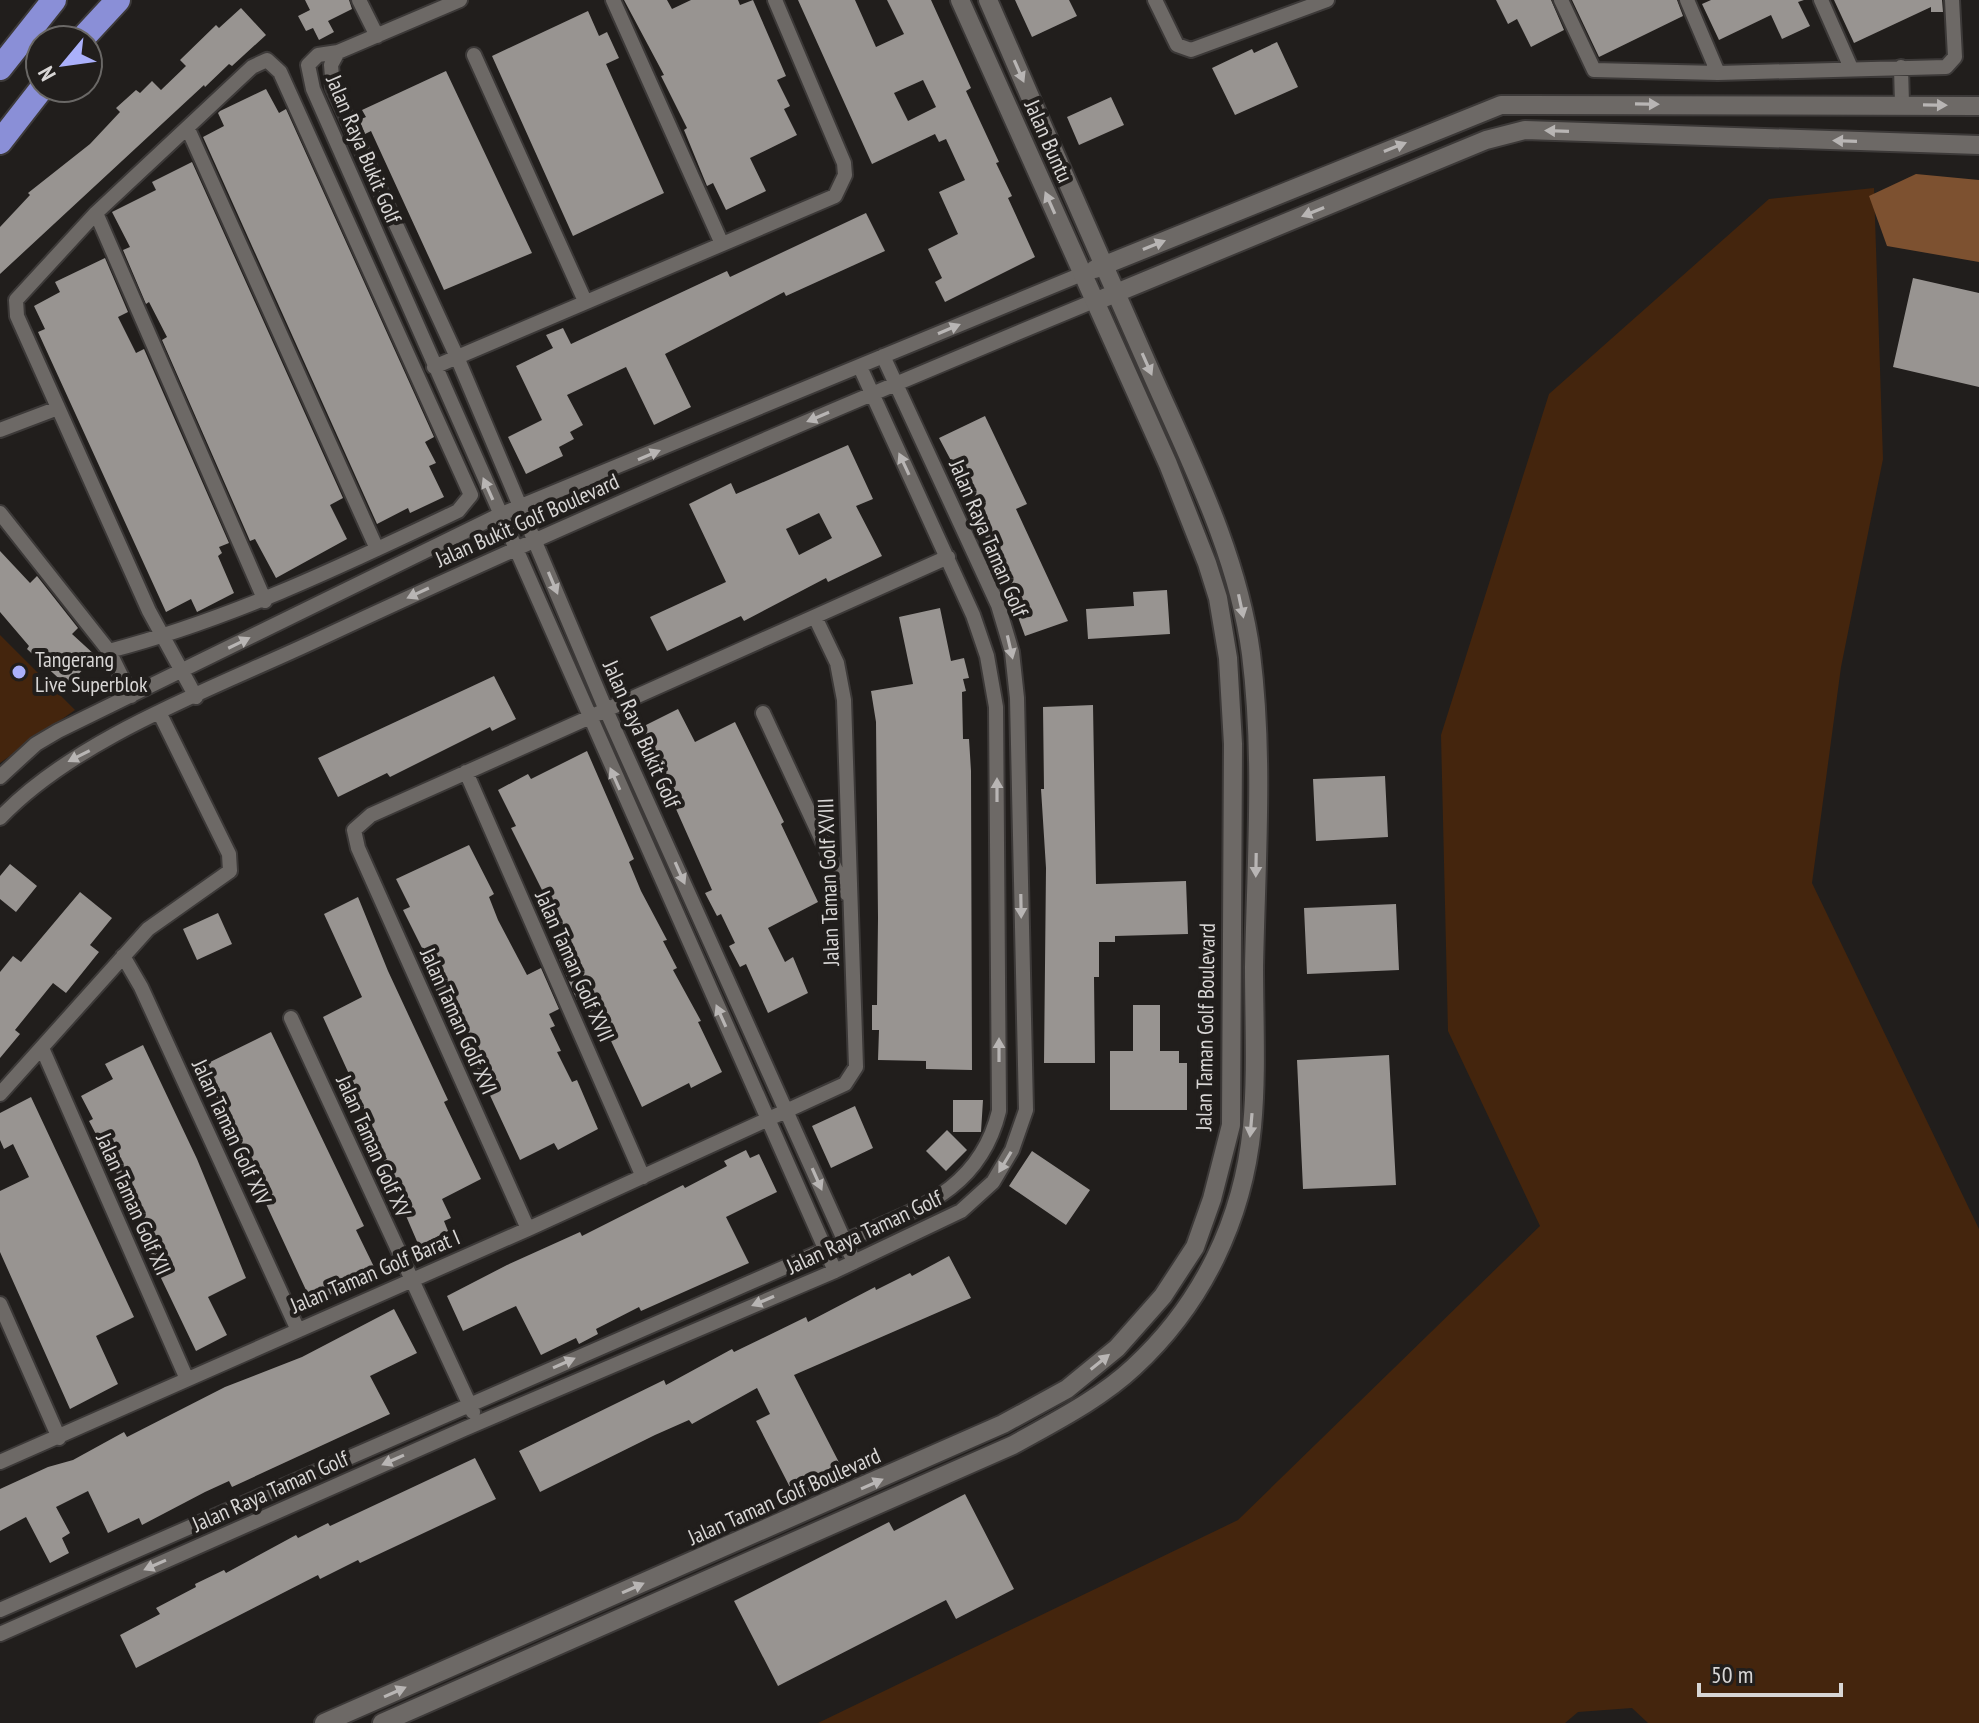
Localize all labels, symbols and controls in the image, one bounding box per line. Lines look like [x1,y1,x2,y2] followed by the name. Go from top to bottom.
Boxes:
[24,24,104,104] north arrow
[1012,60,1025,83] one-way arrow
[31,62,62,86] text: N
[320,70,408,229] street label: Jalan Raya Bukit Golf
[1018,94,1080,187] street label: Jalan Buntu
[1635,98,1660,110] one-way arrow
[1923,99,1948,111] one-way arrow
[1544,125,1569,138] one-way arrow
[1832,134,1857,147] one-way arrow
[1383,140,1406,153] one-way arrow
[1043,191,1057,215] one-way arrow
[1301,205,1325,218] one-way arrow
[1142,238,1166,251] one-way arrow
[937,323,961,336] one-way arrow
[1140,352,1154,376] one-way arrow
[807,411,830,424] one-way arrow
[637,448,661,461] one-way arrow
[898,453,911,476] one-way arrow
[943,454,1035,622] street label: Jalan Raya Taman Golf
[430,467,623,574] street label: Jalan Bukit Golf Boulevard
[481,478,494,501] one-way arrow
[546,572,559,595] one-way arrow
[407,586,430,600] one-way arrow
[1235,594,1248,619] one-way arrow
[1004,634,1017,659] one-way arrow
[228,636,251,650] one-way arrow
[35,645,148,698] place label: Tangerang Live Superblok
[597,655,688,813] street label: Jalan Raya Bukit Golf
[10,663,28,681] marker: Tangerang Live Superblok
[68,748,90,762] one-way arrow
[608,767,622,790] one-way arrow
[991,777,1003,802] one-way arrow
[811,798,845,967] street label: Jalan Taman Golf XVIII
[1249,853,1262,878] one-way arrow
[673,861,686,885] one-way arrow
[529,885,621,1046] street label: Jalan Taman Golf XVII
[1015,894,1028,919] one-way arrow
[1189,923,1221,1132] street label: Jalan Taman Golf Boulevard
[414,943,504,1099] street label: Jalan Taman Golf XVI
[714,1004,728,1028] one-way arrow
[993,1037,1005,1062] one-way arrow
[186,1054,278,1210] street label: Jalan Taman Golf XIV
[330,1070,418,1222] street label: Jalan Taman Golf XV
[1244,1113,1257,1138] one-way arrow
[90,1128,178,1279] street label: Jalan Taman Golf XII
[998,1151,1012,1173] one-way arrow
[810,1167,823,1191] one-way arrow
[781,1183,947,1281] street label: Jalan Raya Taman Golf
[285,1223,464,1320] street label: Jalan Taman Golf Barat I
[751,1295,775,1308] one-way arrow
[1090,1354,1110,1371] one-way arrow
[552,1356,576,1369] one-way arrow
[682,1441,885,1551] street label: Jalan Taman Golf Boulevard
[187,1443,354,1538] street label: Jalan Raya Taman Golf
[381,1454,405,1467] one-way arrow
[860,1477,883,1490] one-way arrow
[143,1559,167,1572] one-way arrow
[622,1581,645,1594] one-way arrow
[1699,1647,1841,1697] scale bar
[1711,1659,1753,1690] text: 50 m
[383,1685,407,1698] one-way arrow

